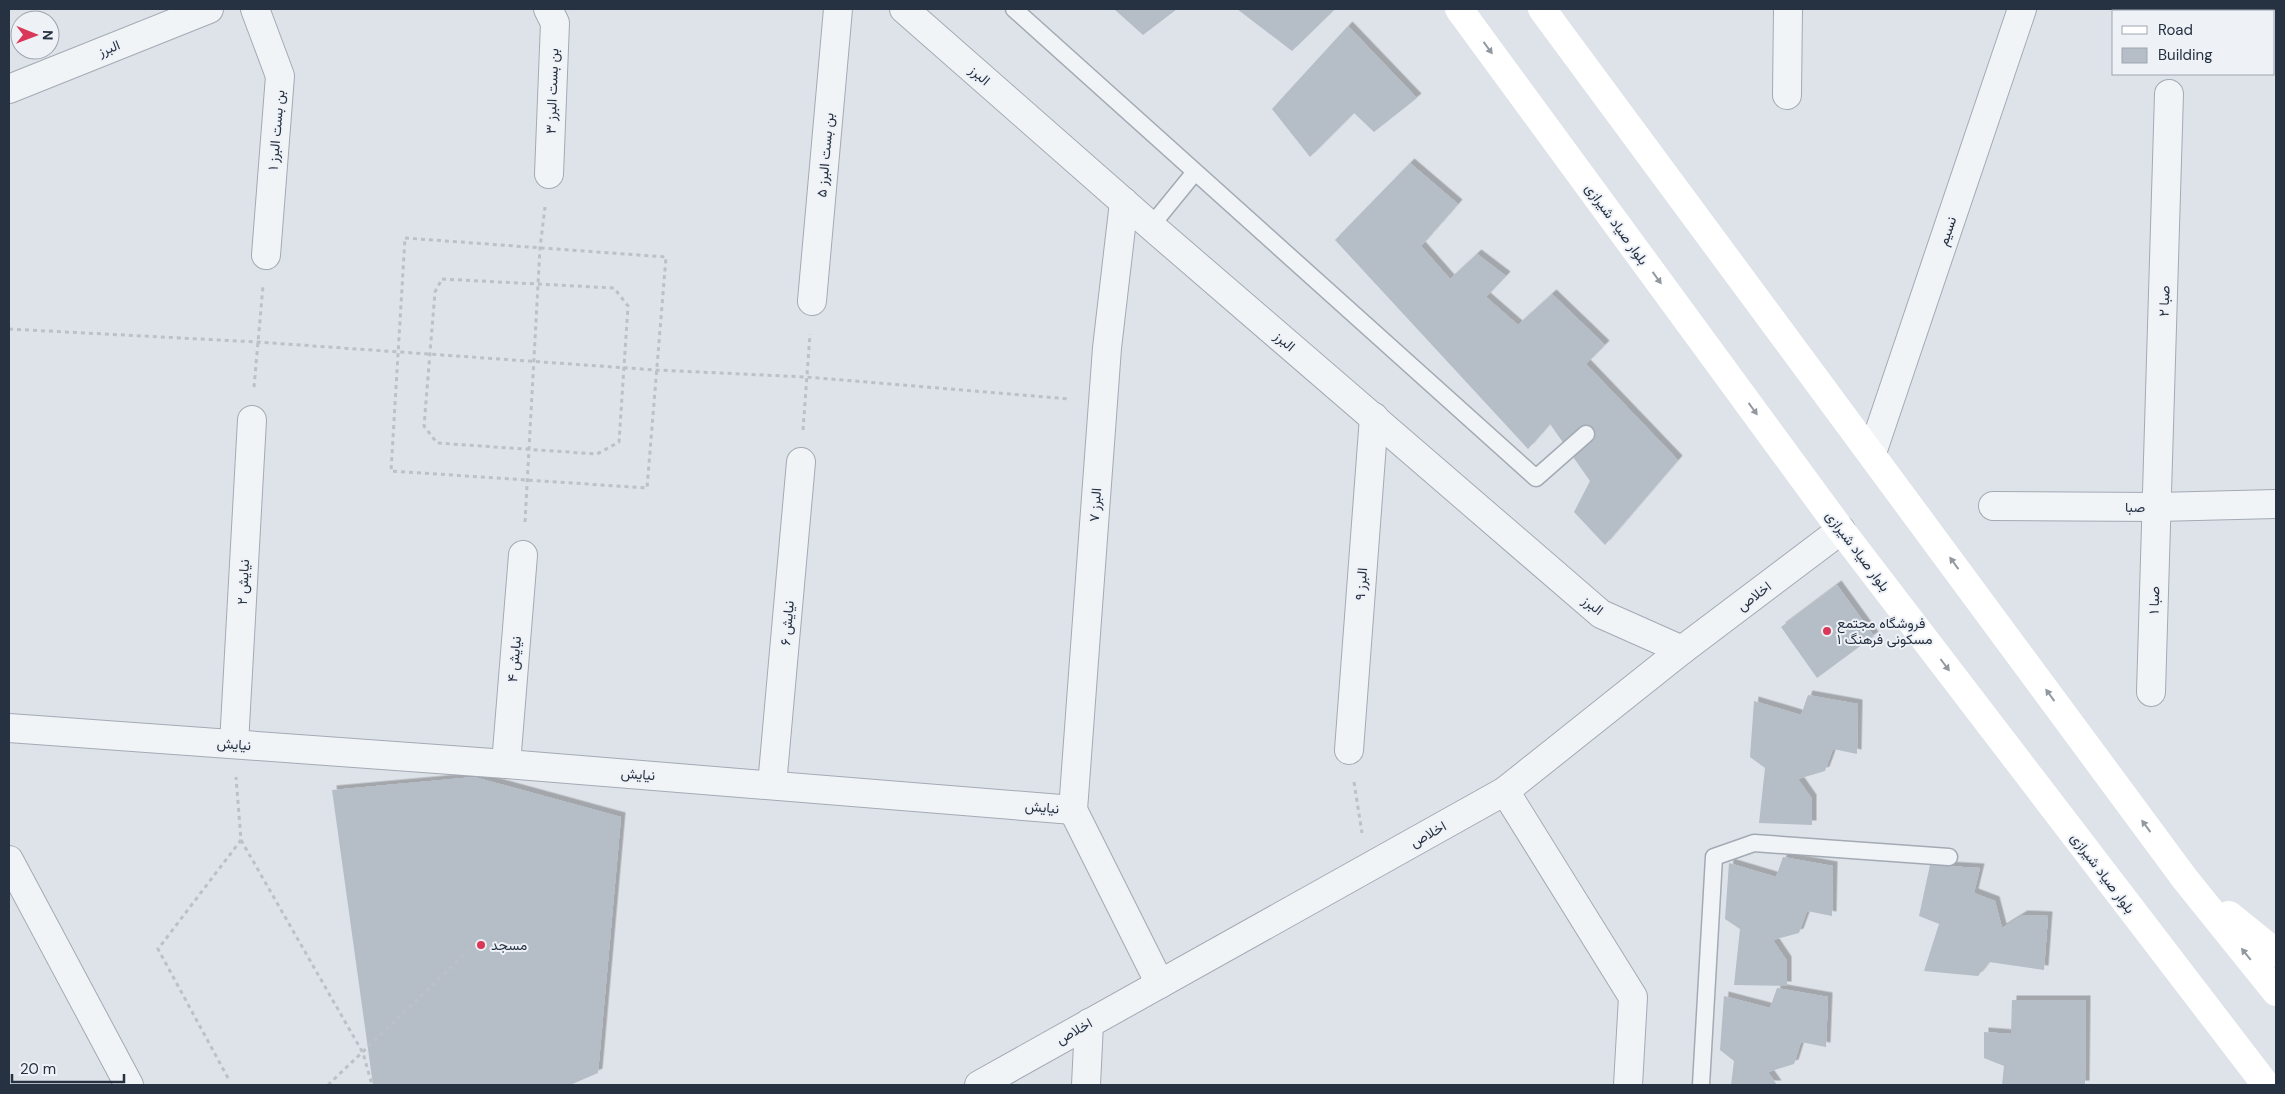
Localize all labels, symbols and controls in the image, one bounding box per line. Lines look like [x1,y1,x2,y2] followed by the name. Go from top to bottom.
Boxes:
[10,10,60,60] north arrow
[2112,10,2275,75] legend
[2158,20,2193,40] text: Road
[39,30,57,40] text: N
[94,36,123,61] street label: البرز
[1483,41,1493,55] one-way arrow
[2158,45,2213,65] text: Building
[542,48,562,134] street label: بن بست البرز ۳
[965,60,994,89] street label: البرز
[264,89,288,171] street label: بن بست البرز ۱
[812,112,838,198] street label: بن بست البرز ۵
[1581,180,1653,268] street label: بلوار صیاد شیرازی
[1934,214,1960,248] street label: نسیم
[1651,271,1662,284] one-way arrow
[2154,285,2174,317] street label: صبا ۲
[1270,326,1299,355] street label: البرز
[1748,402,1758,416] one-way arrow
[1085,487,1105,523] street label: البرز ۷
[2125,498,2145,516] street label: صبا
[1822,507,1894,595] street label: بلوار صیاد شیرازی
[1949,557,1959,570] one-way arrow
[233,559,253,605] street label: نیایش ۲
[1351,567,1371,601] street label: البرز ۹
[1733,577,1775,615] street label: اخلاص
[2145,585,2163,614] street label: صبا ۱
[1578,590,1607,619] street label: البرز
[776,600,798,646] street label: نیایش ۶
[1837,614,1933,648] place label: فروشگاه مجتمع مسکونی فرهنگ ۱
[1821,625,1833,637] marker: فروشگاه مجتمع مسکونی فرهنگ ۱
[503,635,525,683] street label: نیایش ۴
[1939,658,1950,671] one-way arrow
[2045,688,2055,701] one-way arrow
[216,734,252,754] street label: نیایش
[620,764,656,784] street label: نیایش
[1024,797,1060,817] street label: نیایش
[1407,817,1449,851] street label: اخلاص
[2141,819,2151,833] one-way arrow
[2067,829,2139,917] street label: بلوار صیاد شیرازی
[491,936,527,954] place label: مسجد
[475,939,487,951] marker: مسجد
[2240,948,2251,961] one-way arrow
[1053,1014,1095,1048] street label: اخلاص
[12,1052,125,1084] scale bar
[20,1059,56,1079] text: 20 m

